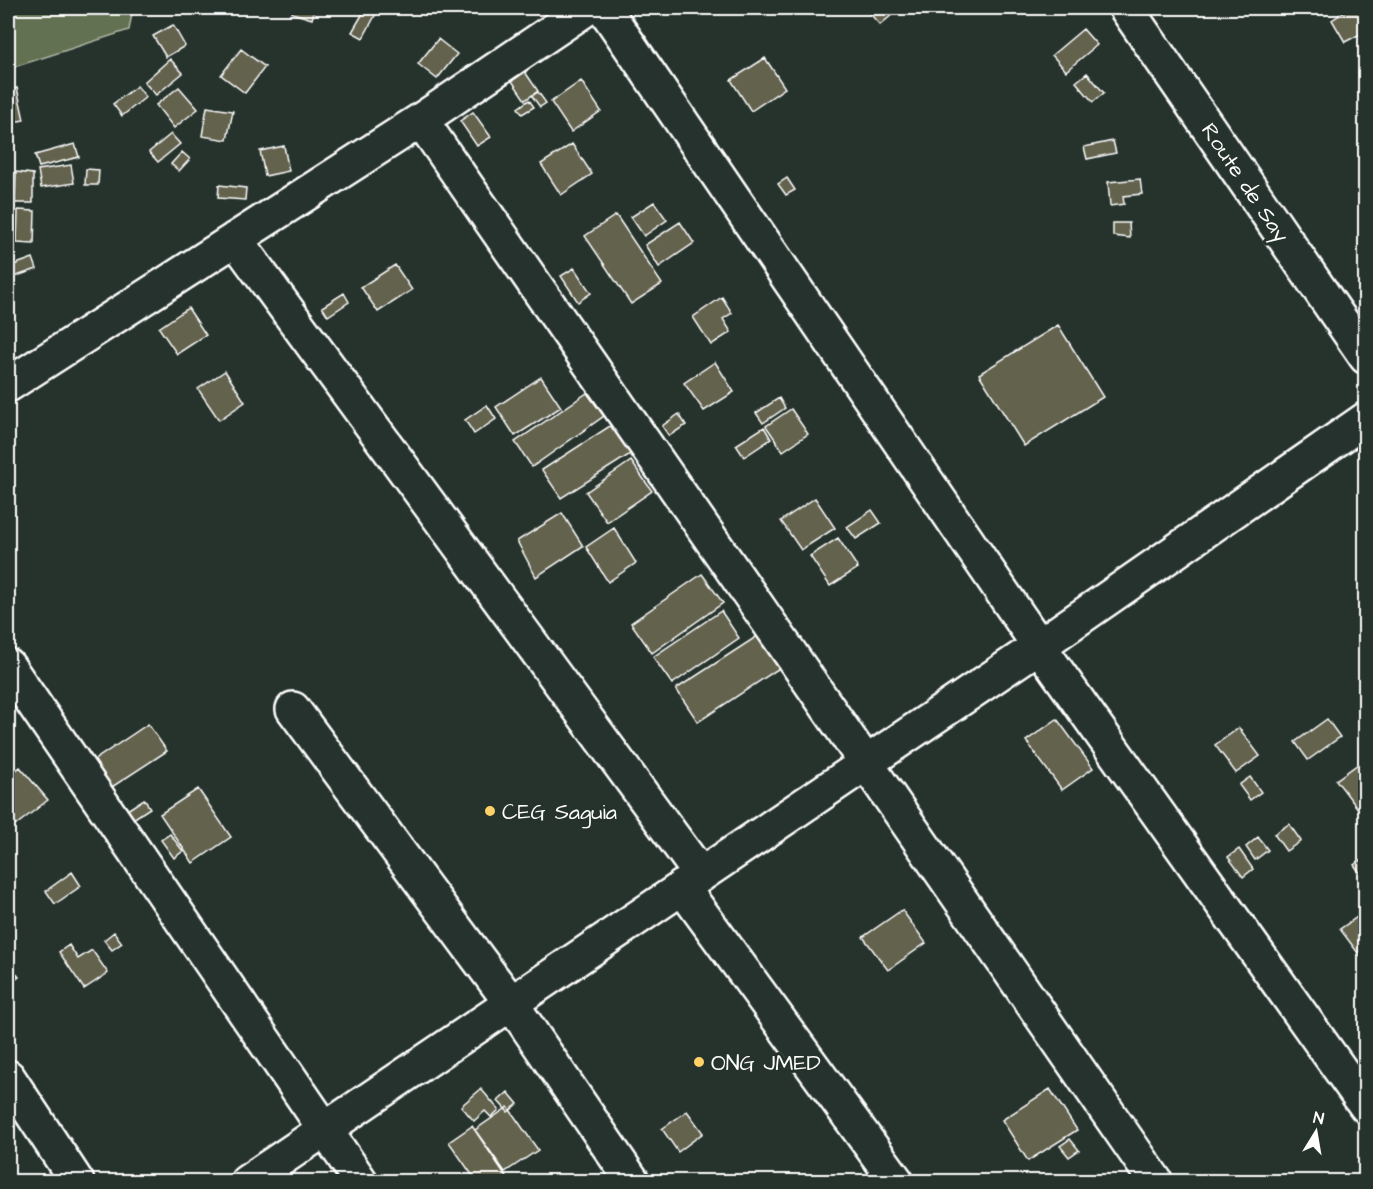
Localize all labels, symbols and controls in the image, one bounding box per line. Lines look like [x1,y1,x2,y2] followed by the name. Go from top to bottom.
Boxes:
[1192,117,1296,249] street label: Route de Say
[502,797,617,829] place label: CEG Saguia
[483,804,497,818] marker: CEG Saguia
[711,1048,821,1079] place label: ONG JMED
[692,1055,706,1069] marker: ONG JMED
[1286,1102,1346,1162] north arrow
[1312,1107,1326,1130] text: N

